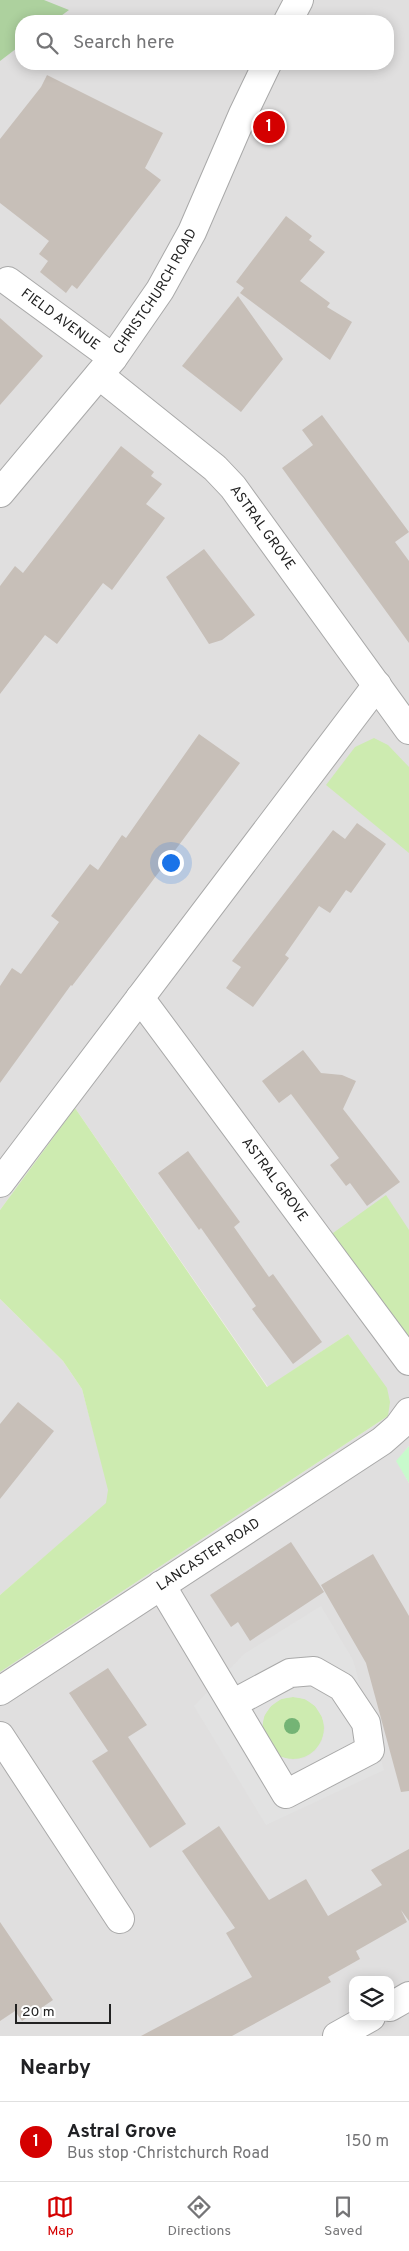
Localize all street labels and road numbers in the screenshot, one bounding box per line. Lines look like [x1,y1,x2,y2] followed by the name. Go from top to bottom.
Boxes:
[110,226,201,358] street label: CHRISTCHURCH ROAD
[18,285,103,354] street label: FIELD AVENUE
[226,482,299,573] street label: ASTRAL GROVE
[238,1134,311,1225] street label: ASTRAL GROVE
[153,1515,263,1595] street label: LANCASTER ROAD

